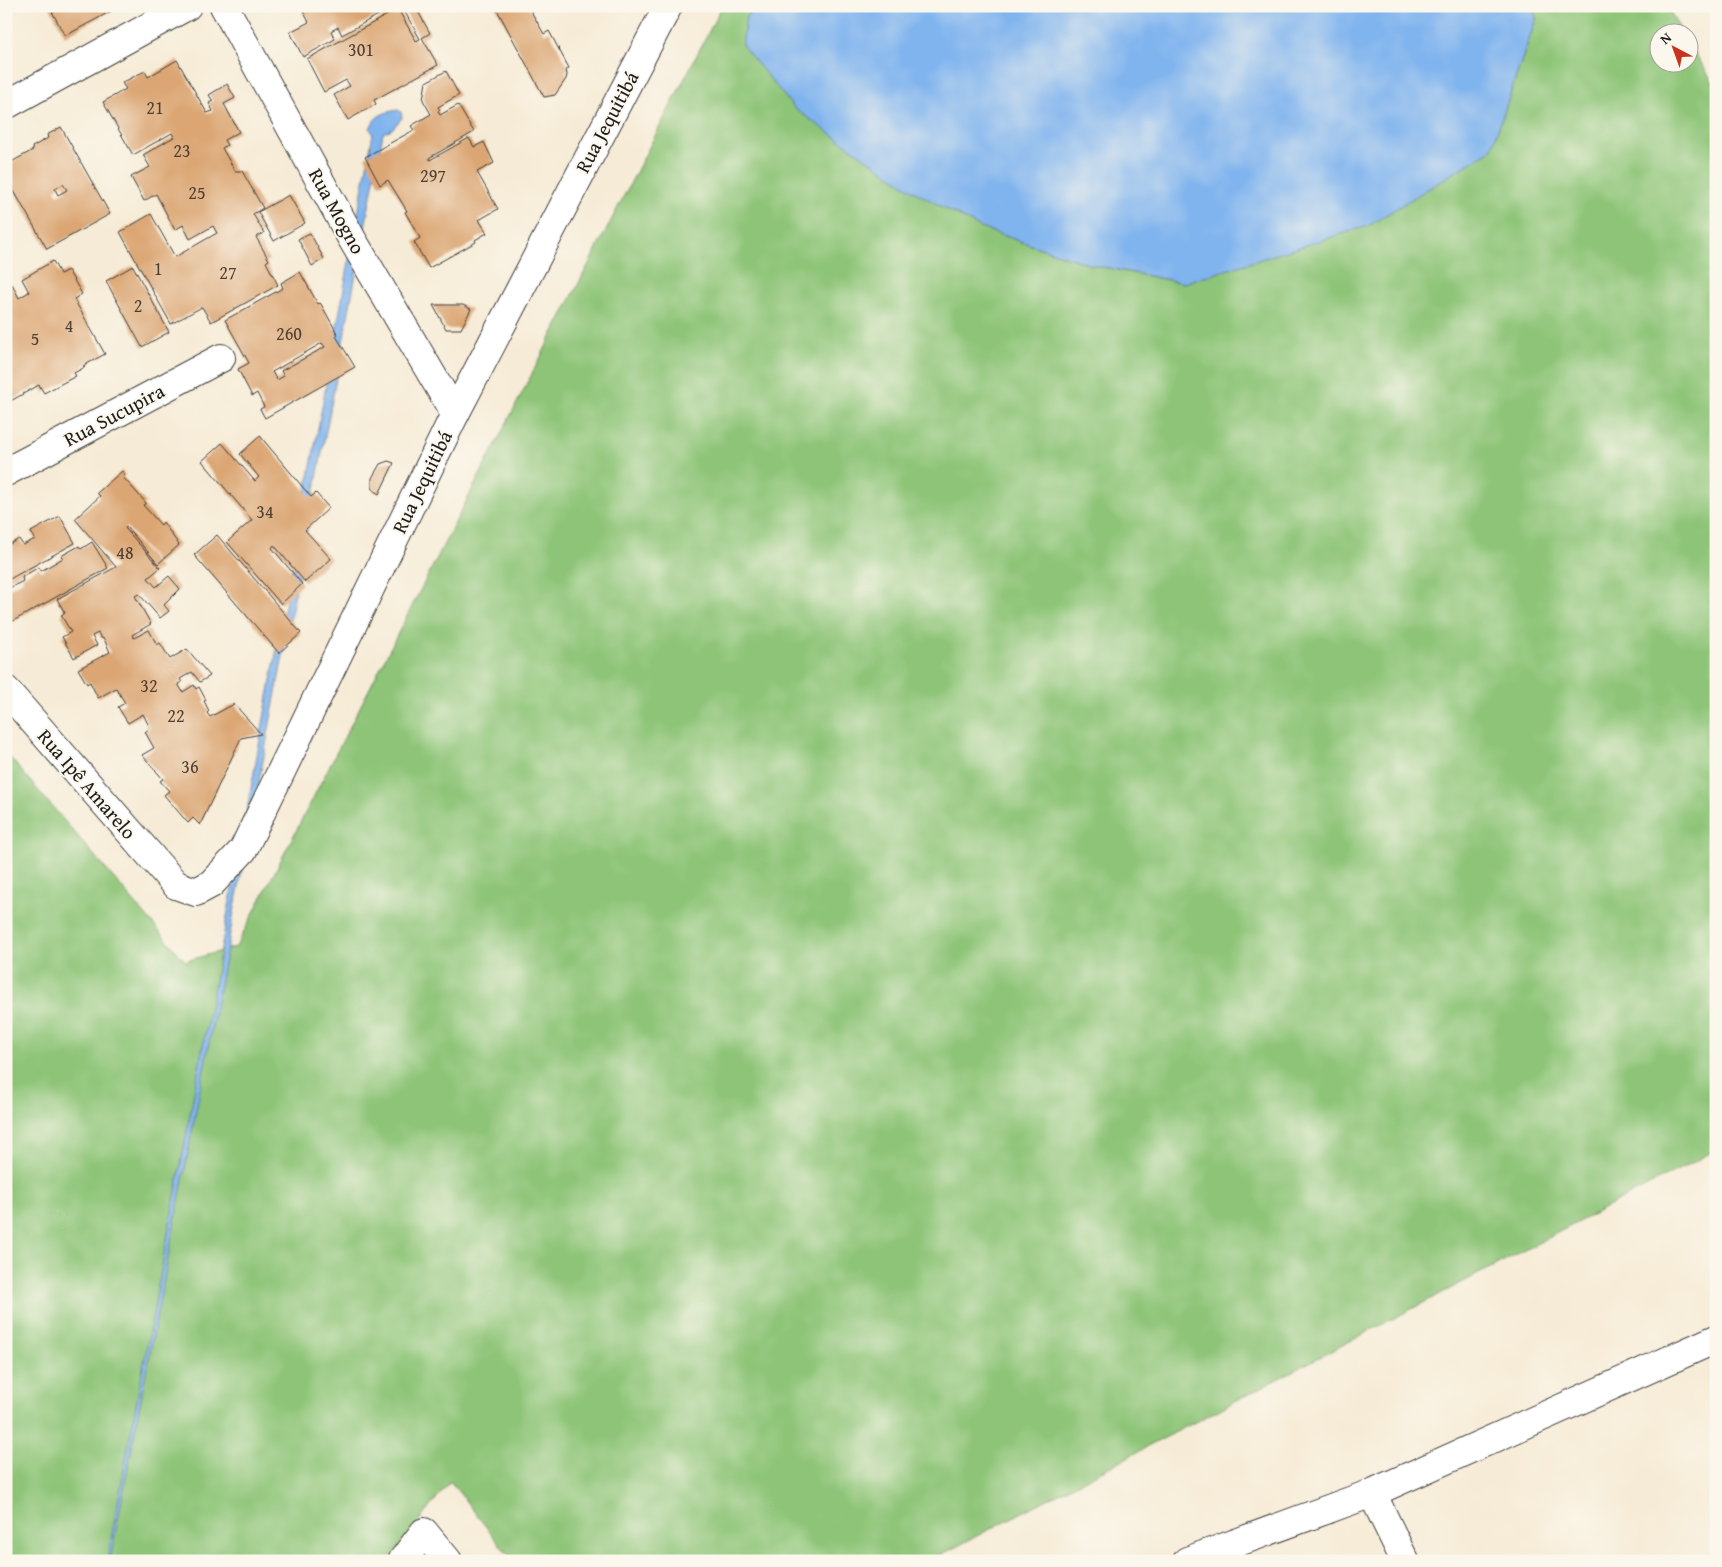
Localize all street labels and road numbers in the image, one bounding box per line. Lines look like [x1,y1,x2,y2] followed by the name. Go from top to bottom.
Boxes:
[568,65,646,178] street label: Rua Jequitibá
[302,163,373,259] street label: Rua Mogno
[58,376,170,453] street label: Rua Sucupira
[384,425,459,538] street label: Rua Jequitibá
[31,722,144,845] street label: Rua Ipê Amarelo

